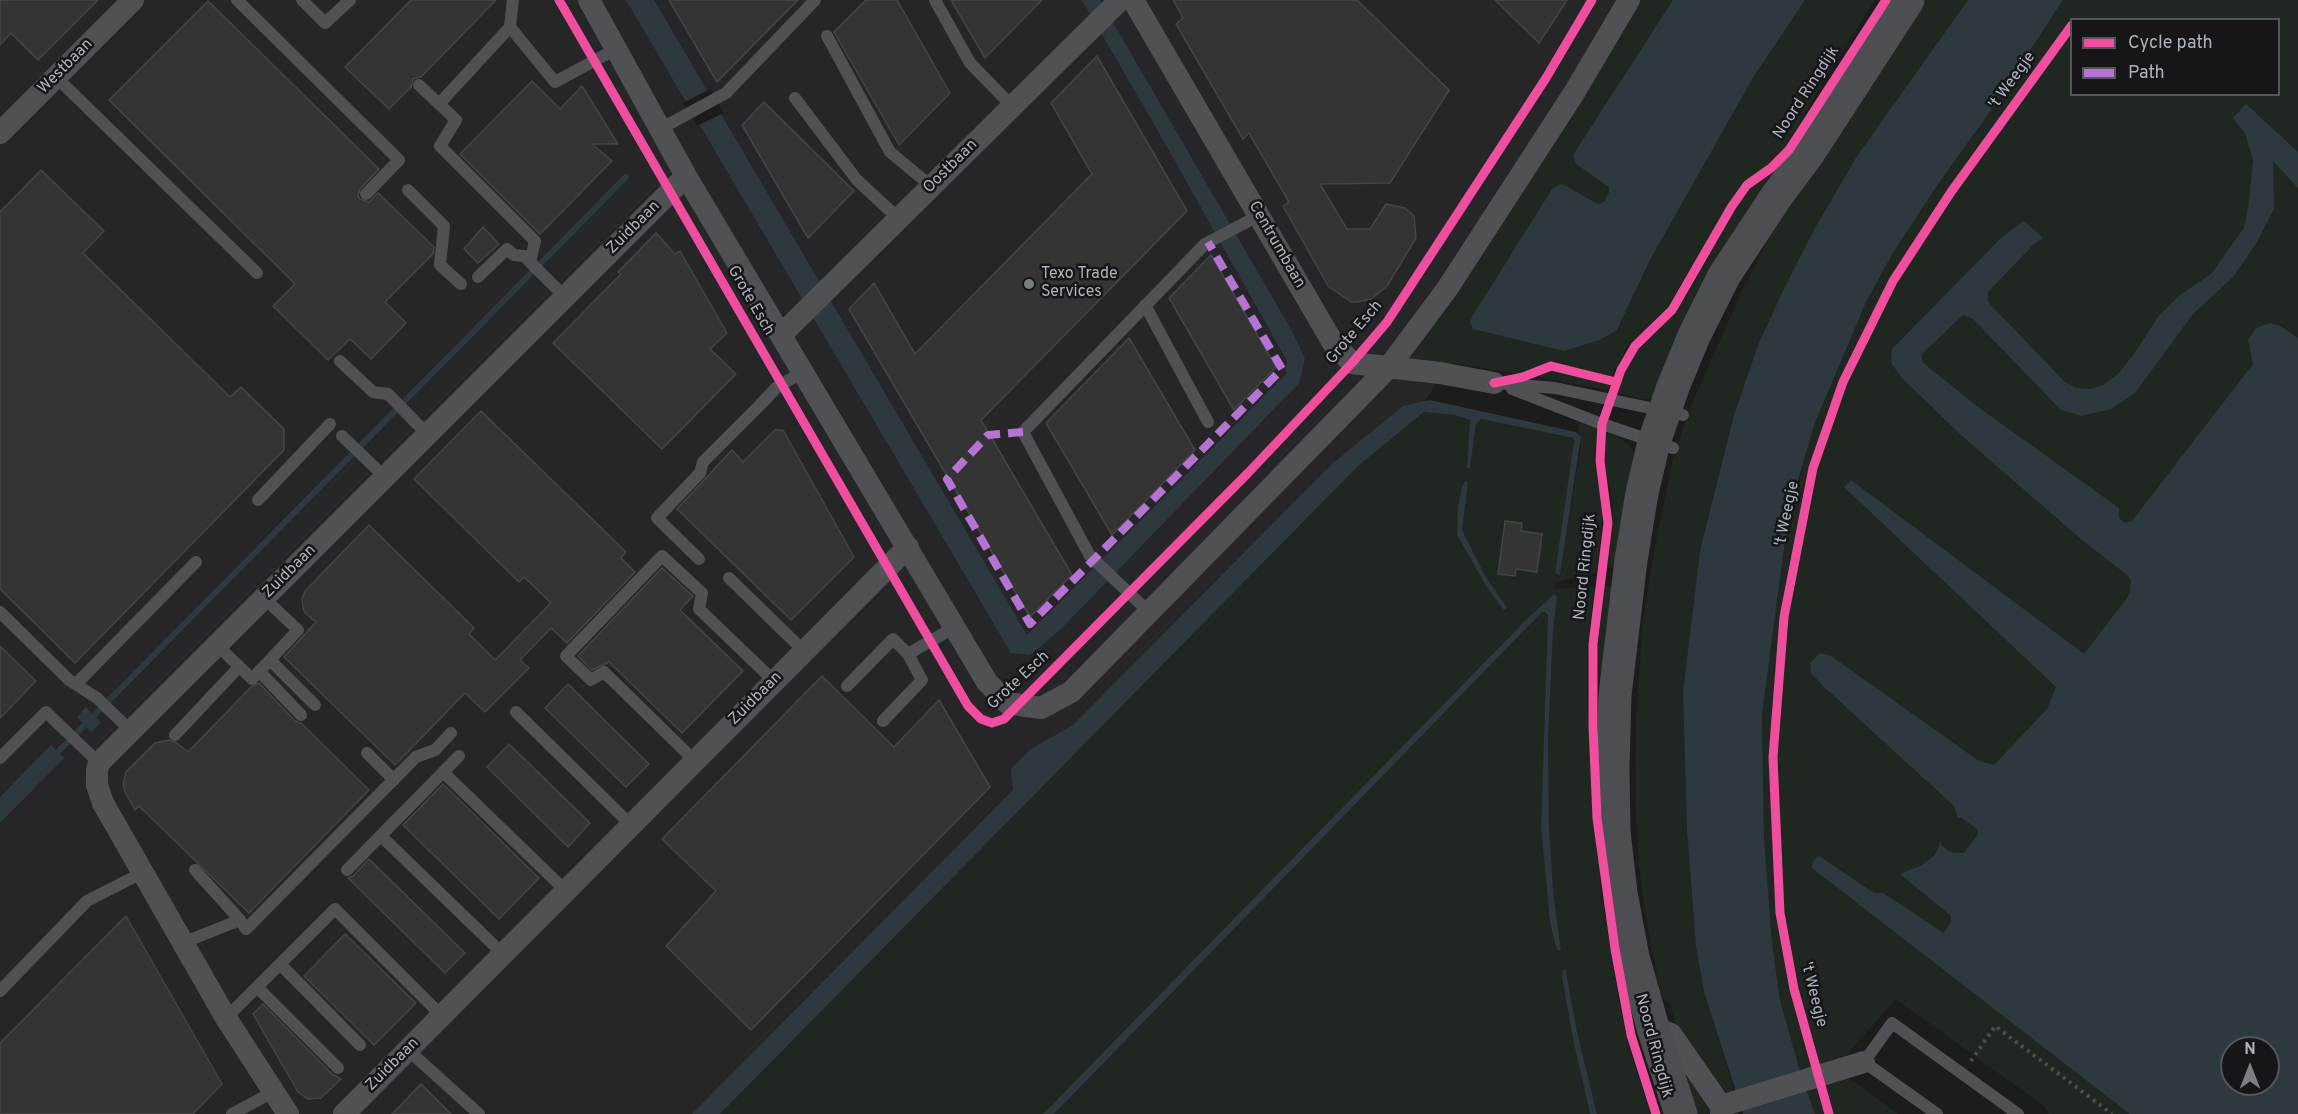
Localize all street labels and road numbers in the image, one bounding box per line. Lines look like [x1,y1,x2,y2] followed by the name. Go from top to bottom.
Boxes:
[34,35,98,99] street label: Westbaan
[1770,43,1844,143] street label: Noord Ringdijk
[1986,49,2040,113] street label: 't Weegje
[920,136,982,198] street label: Oostbaan
[603,197,665,259] street label: Zuidbaan
[1243,198,1309,292] street label: Centrumbaan
[722,263,778,339] street label: Grote Esch
[1323,297,1387,369] street label: Grote Esch
[1772,480,1804,548] street label: 't Weegje
[1571,513,1601,621] street label: Noord Ringdijk
[259,541,321,603] street label: Zuidbaan
[984,648,1054,714] street label: Grote Esch
[725,668,787,730] street label: Zuidbaan
[1796,960,1830,1030] street label: 't Weegje
[1630,992,1676,1100] street label: Noord Ringdijk
[362,1034,424,1096] street label: Zuidbaan

